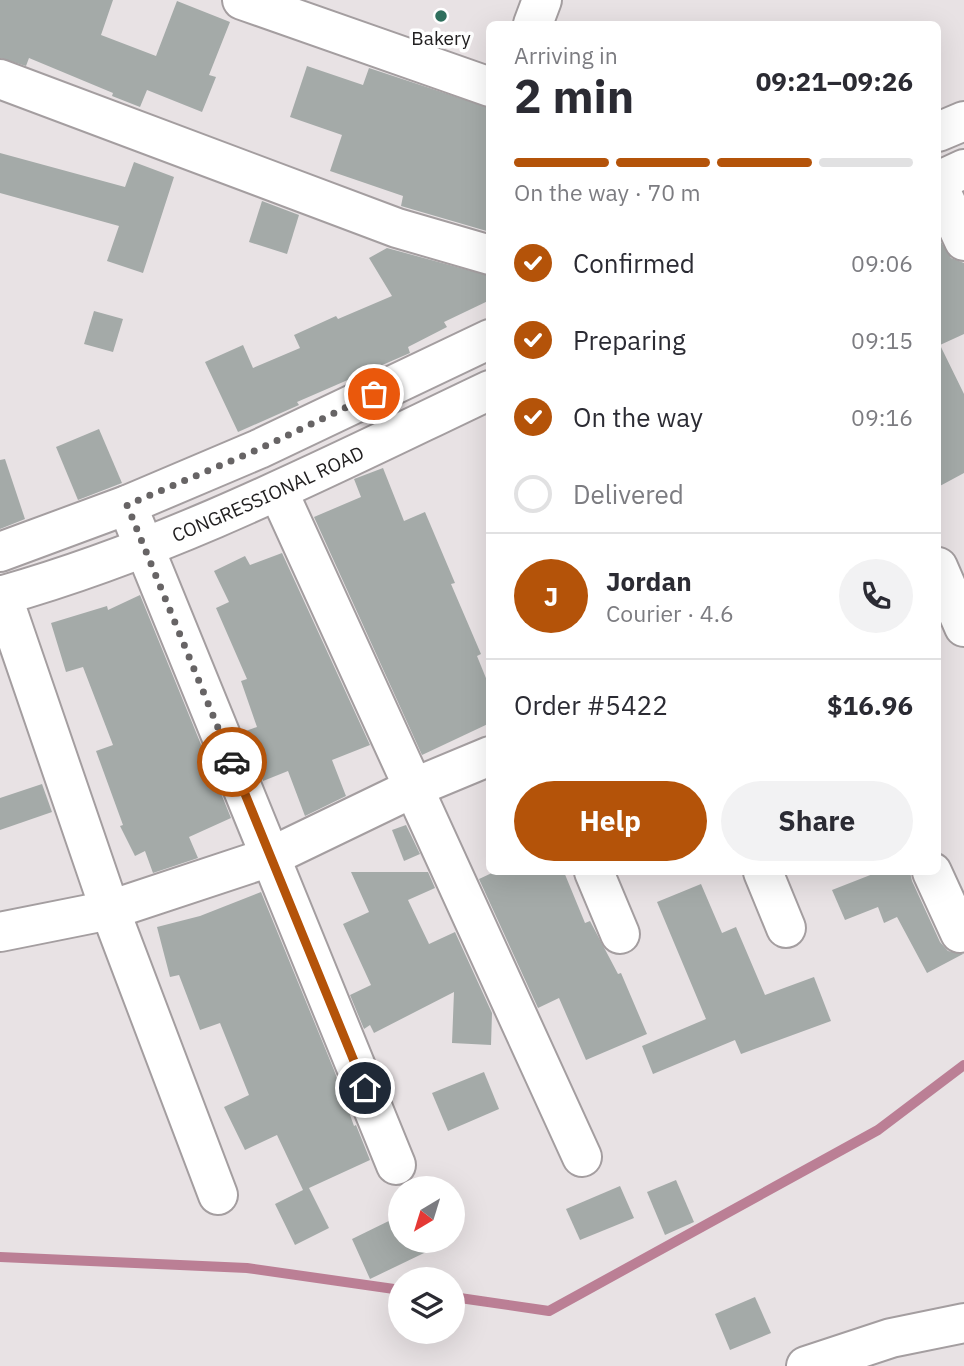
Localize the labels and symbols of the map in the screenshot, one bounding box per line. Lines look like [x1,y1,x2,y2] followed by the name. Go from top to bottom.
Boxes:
[433,8,449,24] marker: Bakery
[411,26,471,50] place label: Bakery
[344,364,404,424] pin
[168,440,368,547] street label: CONGRESSIONAL ROAD
[197,727,267,797] courier
[335,1058,395,1118] pin
[388,1176,466,1253] north arrow

